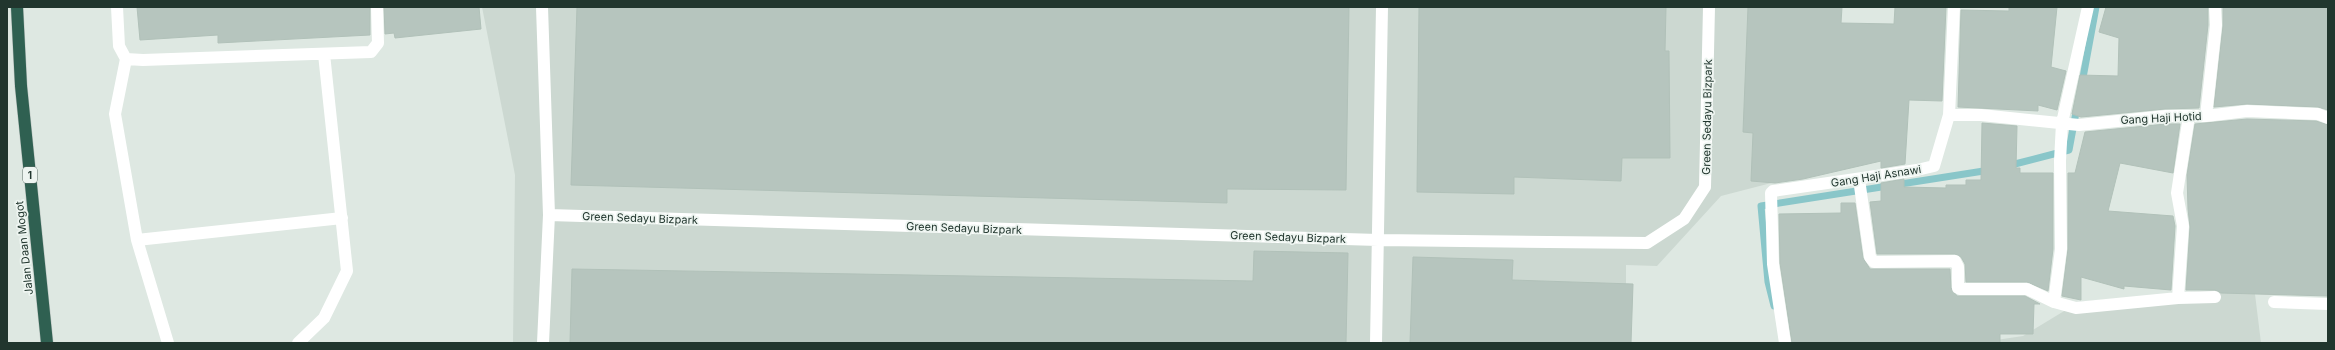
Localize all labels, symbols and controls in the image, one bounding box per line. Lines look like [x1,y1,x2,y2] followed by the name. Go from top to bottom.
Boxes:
[1699,59,1715,175] street label: Green Sedayu Bizpark
[2120,109,2202,127] street label: Gang Haji Hotid
[1830,162,1922,190] street label: Gang Haji Asnawi
[23,167,37,183] road number: 1
[12,200,36,296] street label: Jalan Daan Mogot
[582,209,698,227] street label: Green Sedayu Bizpark
[906,219,1022,237] street label: Green Sedayu Bizpark
[1230,228,1346,246] street label: Green Sedayu Bizpark

